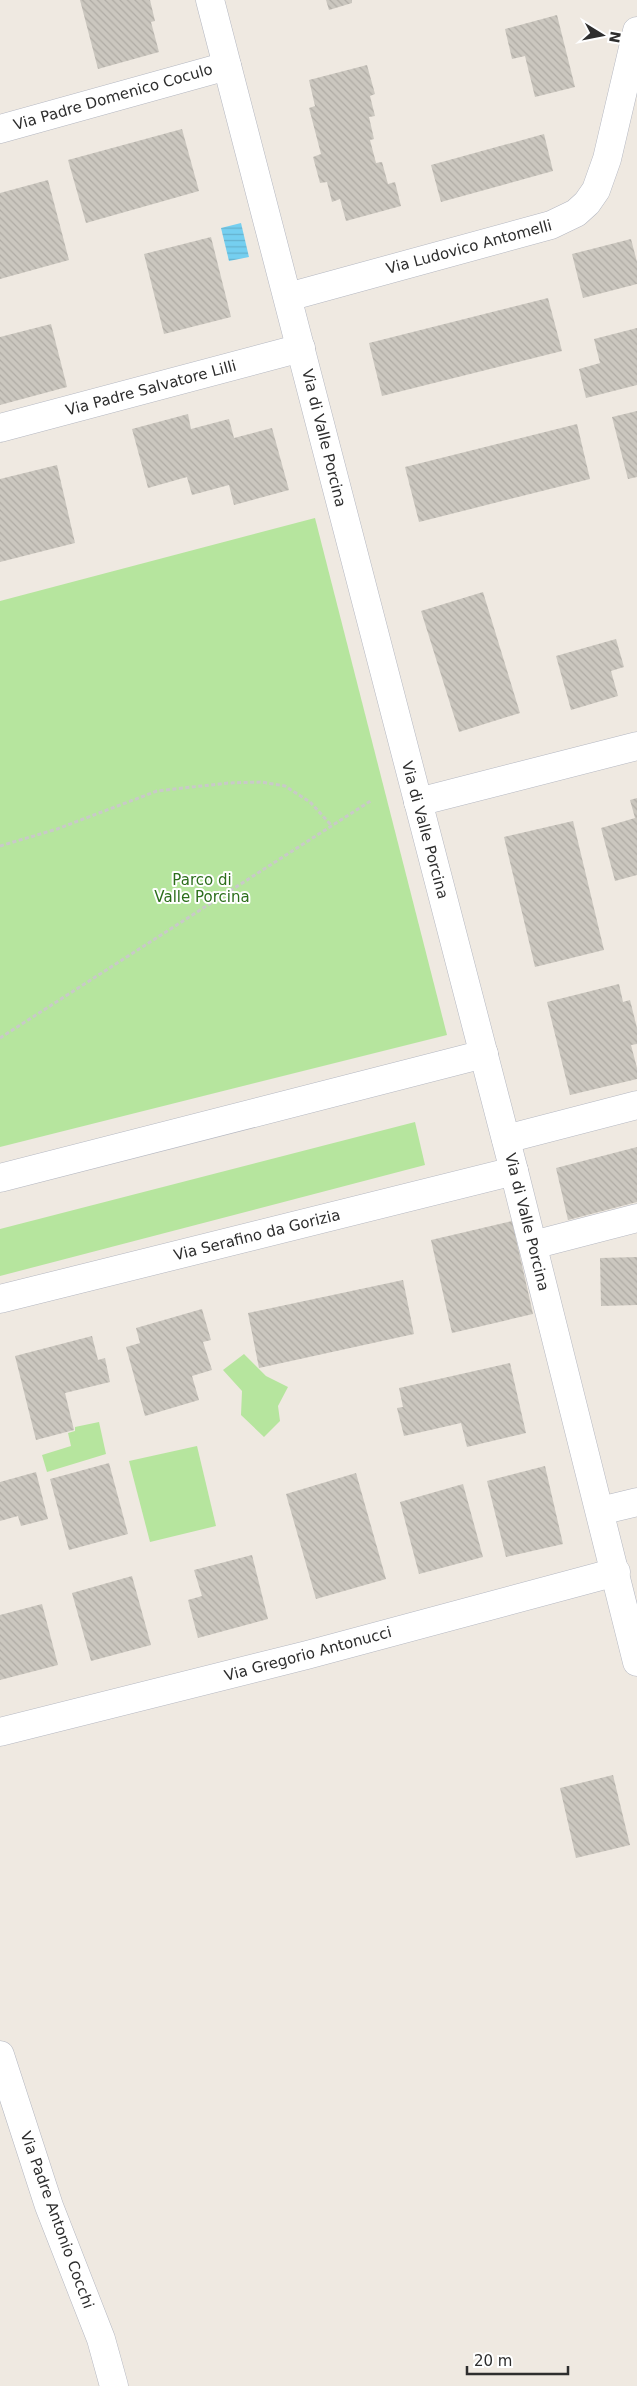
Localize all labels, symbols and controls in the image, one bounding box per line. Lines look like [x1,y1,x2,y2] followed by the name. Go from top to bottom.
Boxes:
[577,10,627,60] north arrow
[606,30,624,44] text: N
[11,60,215,134] street label: Via Padre Domenico Coculo
[384,216,554,278] street label: Via Ludovico Antomelli
[64,357,238,419] street label: Via Padre Salvatore Lilli
[298,367,350,509] street label: Via di Valle Porcina
[398,759,452,901] street label: Via di Valle Porcina
[154,871,250,906] park label: Parco di Valle Porcina
[501,1151,553,1293] street label: Via di Valle Porcina
[172,1206,342,1264] street label: Via Serafino da Gorizia
[222,1623,394,1685] street label: Via Gregorio Antonucci
[17,2129,97,2311] street label: Via Padre Antonio Cocchi
[467,2344,568,2376] scale bar
[474,2352,512,2370] text: 20 m

